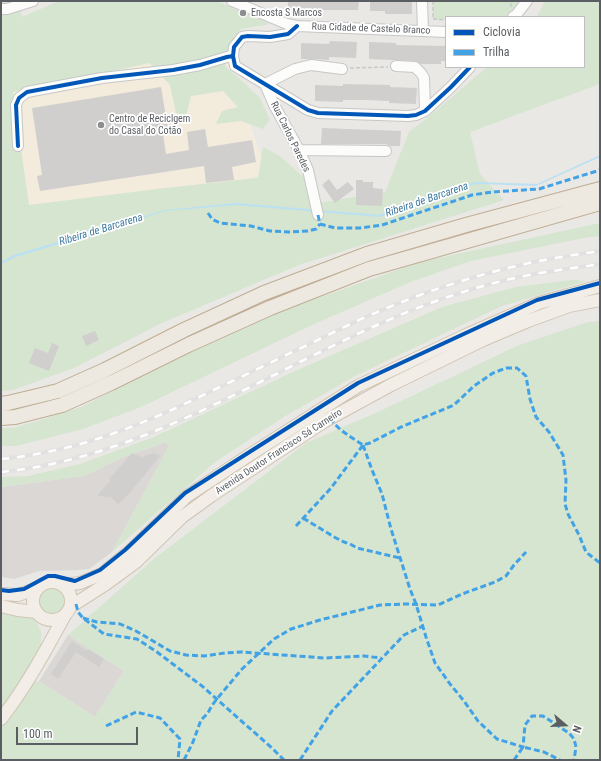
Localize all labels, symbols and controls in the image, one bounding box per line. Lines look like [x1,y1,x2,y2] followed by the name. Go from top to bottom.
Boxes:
[251,7,322,19] place label: Encosta S Marcos
[238,8,248,18] marker: Encosta S Marcos
[445,16,585,68] legend
[311,21,431,37] street label: Rua Cidade de Castelo Branco
[483,25,520,39] text: Ciclovia
[483,45,510,59] text: Trilha
[268,100,312,174] street label: Rua Carlos Paredes
[109,113,190,136] place label: Centro de Reciclgem do Casal do Cotão
[96,120,106,130] marker: Centro de Reciclgem do Casal do Cotão
[384,180,470,220] water label: Ribeira de Barcarena
[58,211,144,249] water label: Ribeira de Barcarena
[213,407,345,497] street label: Avenida Doutor Francisco Sá Carneiro
[545,705,585,745] north arrow
[18,719,140,745] scale bar
[570,724,584,734] text: N
[23,727,53,741] text: 100 m

